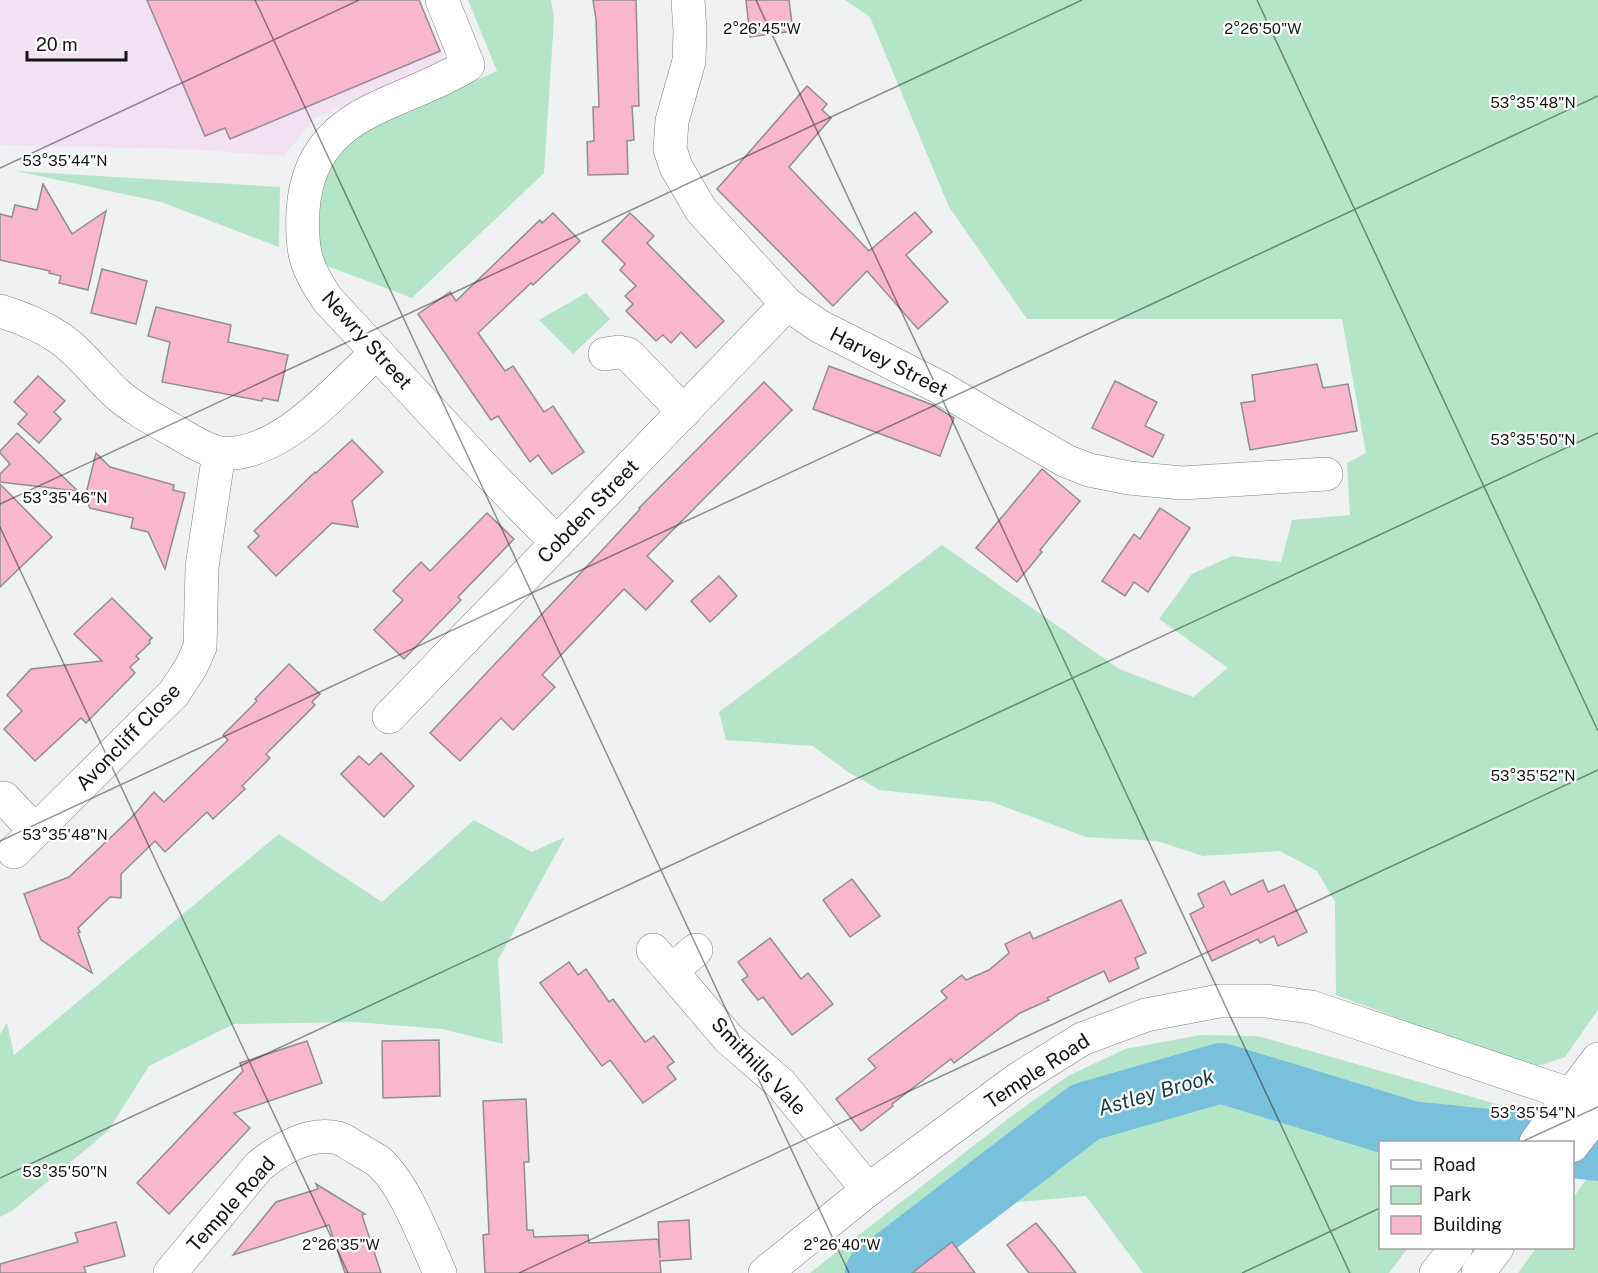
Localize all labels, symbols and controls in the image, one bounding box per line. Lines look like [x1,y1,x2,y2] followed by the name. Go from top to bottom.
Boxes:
[723,20,801,37] text: 2°26'45"W
[1224,20,1302,37] text: 2°26'50"W
[27,24,126,62] scale bar
[36,34,78,55] text: 20 m
[1490,94,1576,111] text: 53°35'48"N
[22,152,108,169] text: 53°35'44"N
[317,286,417,394] street label: Newry Street
[826,322,952,402] street label: Harvey Street
[1490,431,1576,448] text: 53°35'50"N
[532,454,644,568] street label: Cobden Street
[22,489,108,506] text: 53°35'46"N
[71,678,185,796] street label: Avoncliff Close
[1490,767,1576,784] text: 53°35'52"N
[22,826,108,843] text: 53°35'48"N
[706,1012,812,1120] street label: Smithills Vale
[980,1028,1094,1114] street label: Temple Road
[1095,1063,1218,1121] water label: Astley Brook
[1490,1104,1576,1121] text: 53°35'54"N
[1379,1141,1574,1249] legend
[182,1151,280,1257] street label: Temple Road
[1433,1154,1476,1175] text: Road
[22,1163,108,1180] text: 53°35'50"N
[1433,1184,1471,1205] text: Park
[1433,1214,1502,1235] text: Building
[302,1236,380,1253] text: 2°26'35"W
[803,1236,881,1253] text: 2°26'40"W

